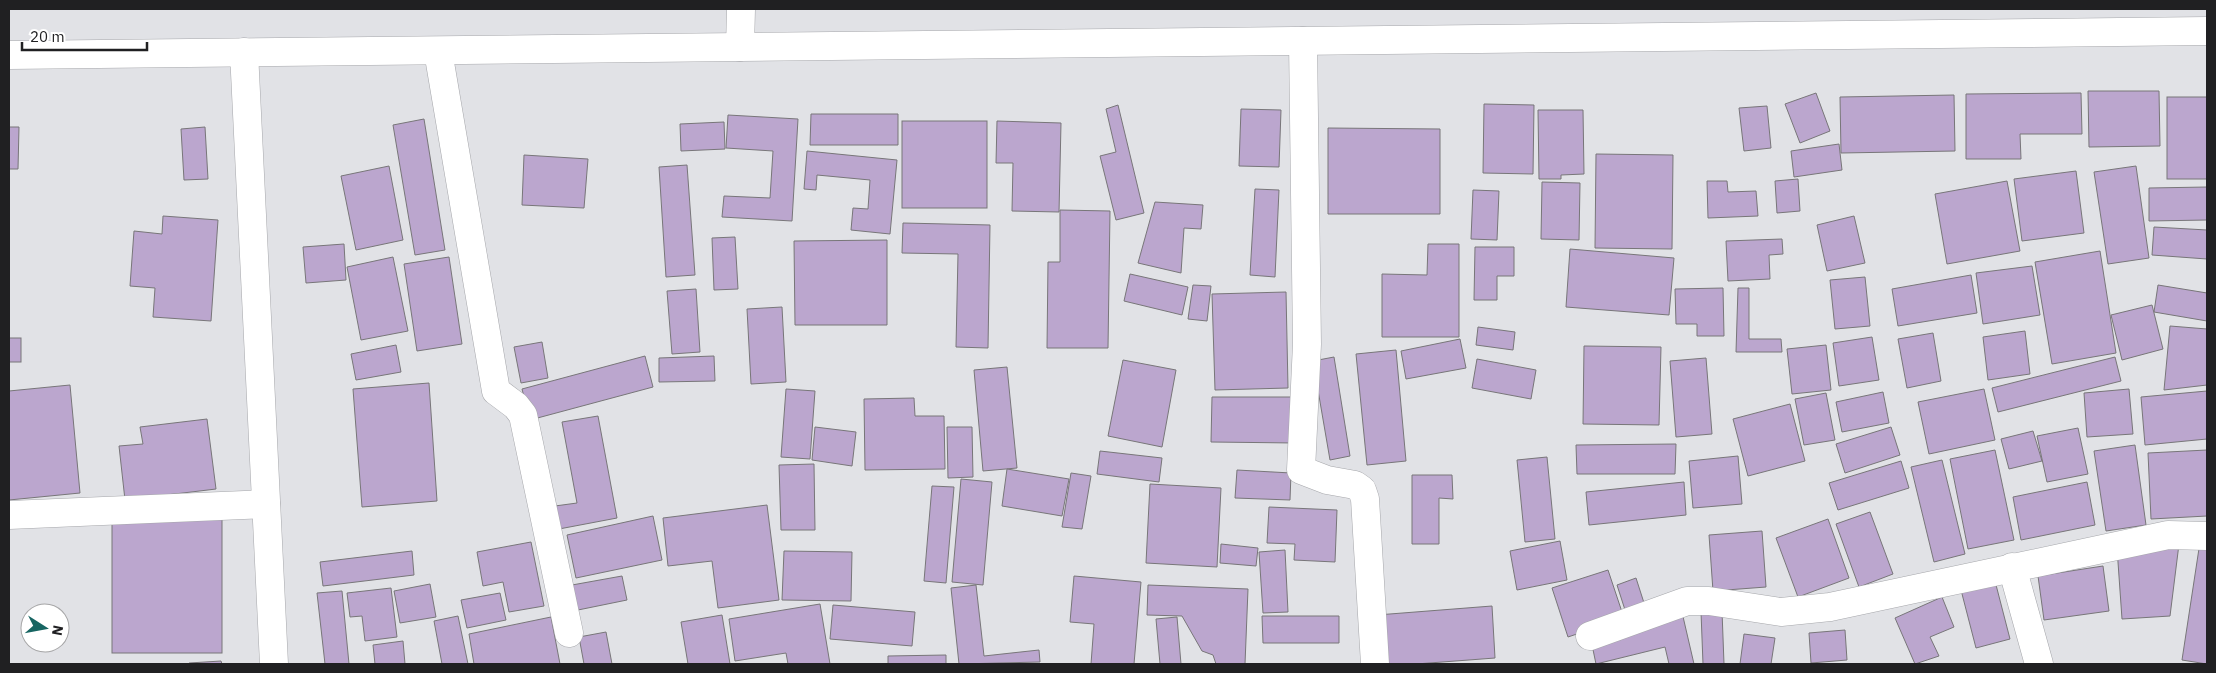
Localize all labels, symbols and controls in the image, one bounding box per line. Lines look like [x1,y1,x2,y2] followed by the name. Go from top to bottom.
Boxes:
[22,20,148,52] scale bar
[30,27,65,46] text: 20 m
[20,603,70,653] north arrow
[48,624,68,637] text: N

